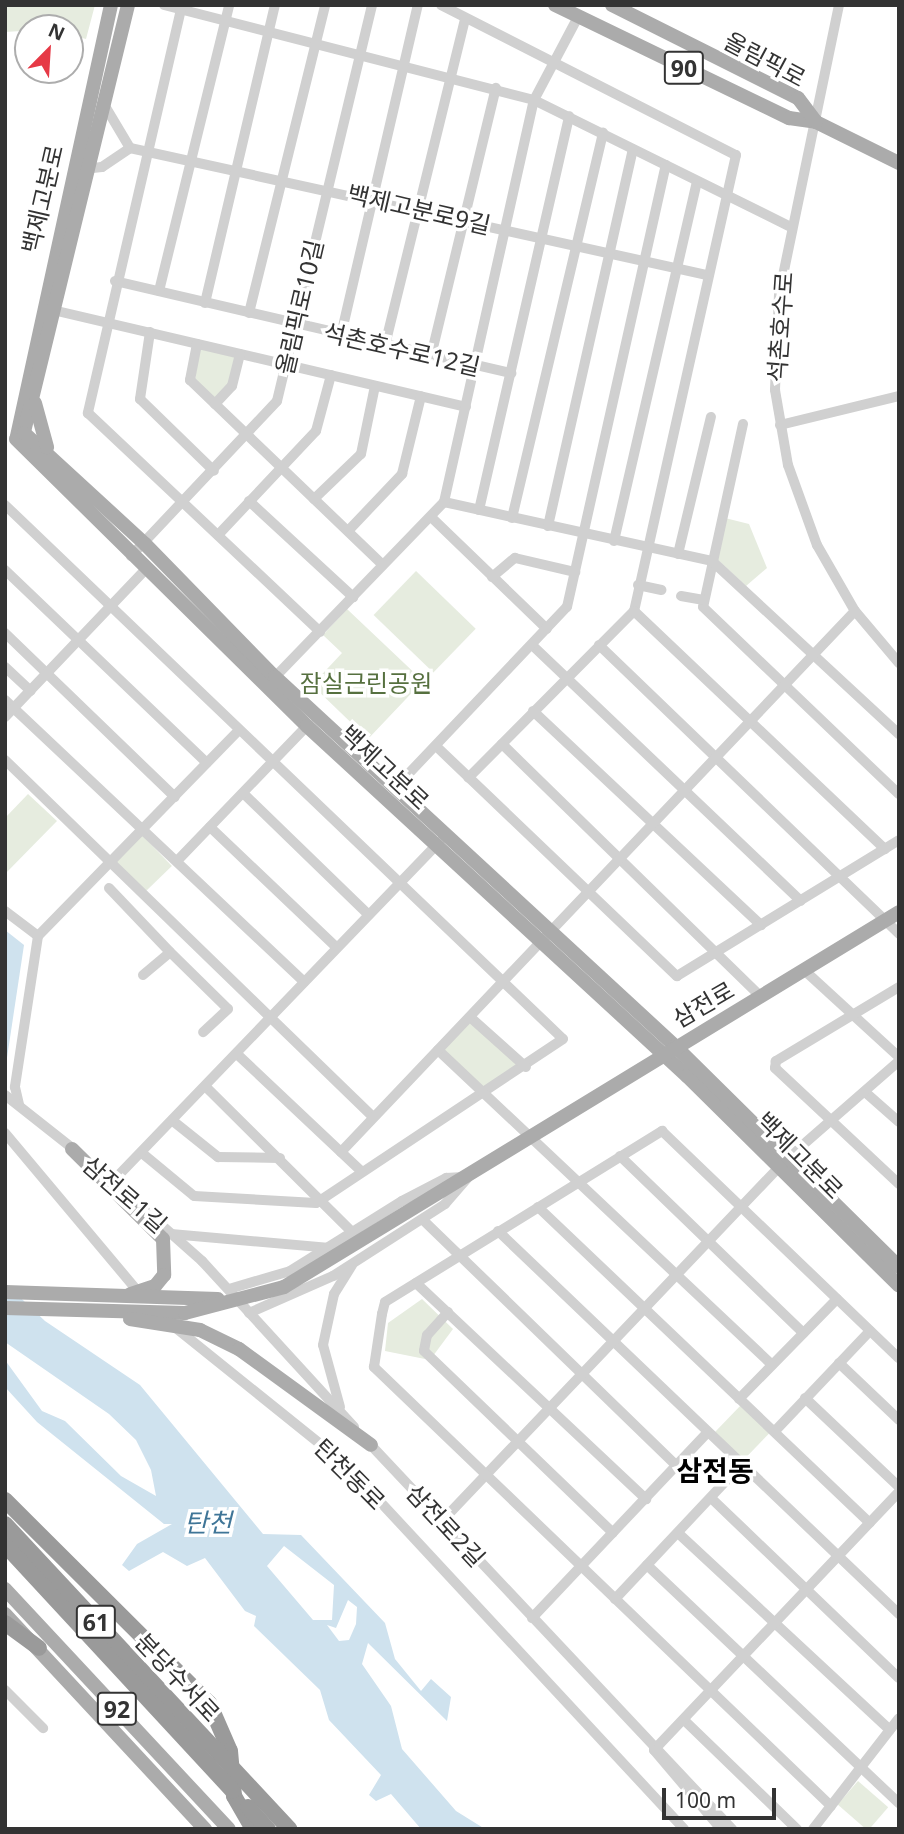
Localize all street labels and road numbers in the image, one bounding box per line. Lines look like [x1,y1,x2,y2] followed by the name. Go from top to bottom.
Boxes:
[719,26,811,92] street label: 올림픽로
[663,48,705,88] road number: 90
[16,142,68,256] street label: 백제고분로
[345,179,493,239] street label: 백제고분로9길
[269,237,329,377] street label: 올림픽로10길
[762,271,798,383] street label: 석촌호수로
[321,317,483,381] street label: 석촌호수로12길
[335,719,435,815] street label: 백제고분로
[667,975,739,1033] street label: 삼전로
[751,1106,849,1204] street label: 백제고분로
[77,1150,173,1238] street label: 삼전로1길
[309,1433,391,1515] street label: 탄천동로
[401,1478,491,1572] street label: 삼전로2길
[75,1602,117,1642] road number: 61
[130,1627,226,1727] street label: 분당수서로
[96,1690,138,1728] road number: 92

